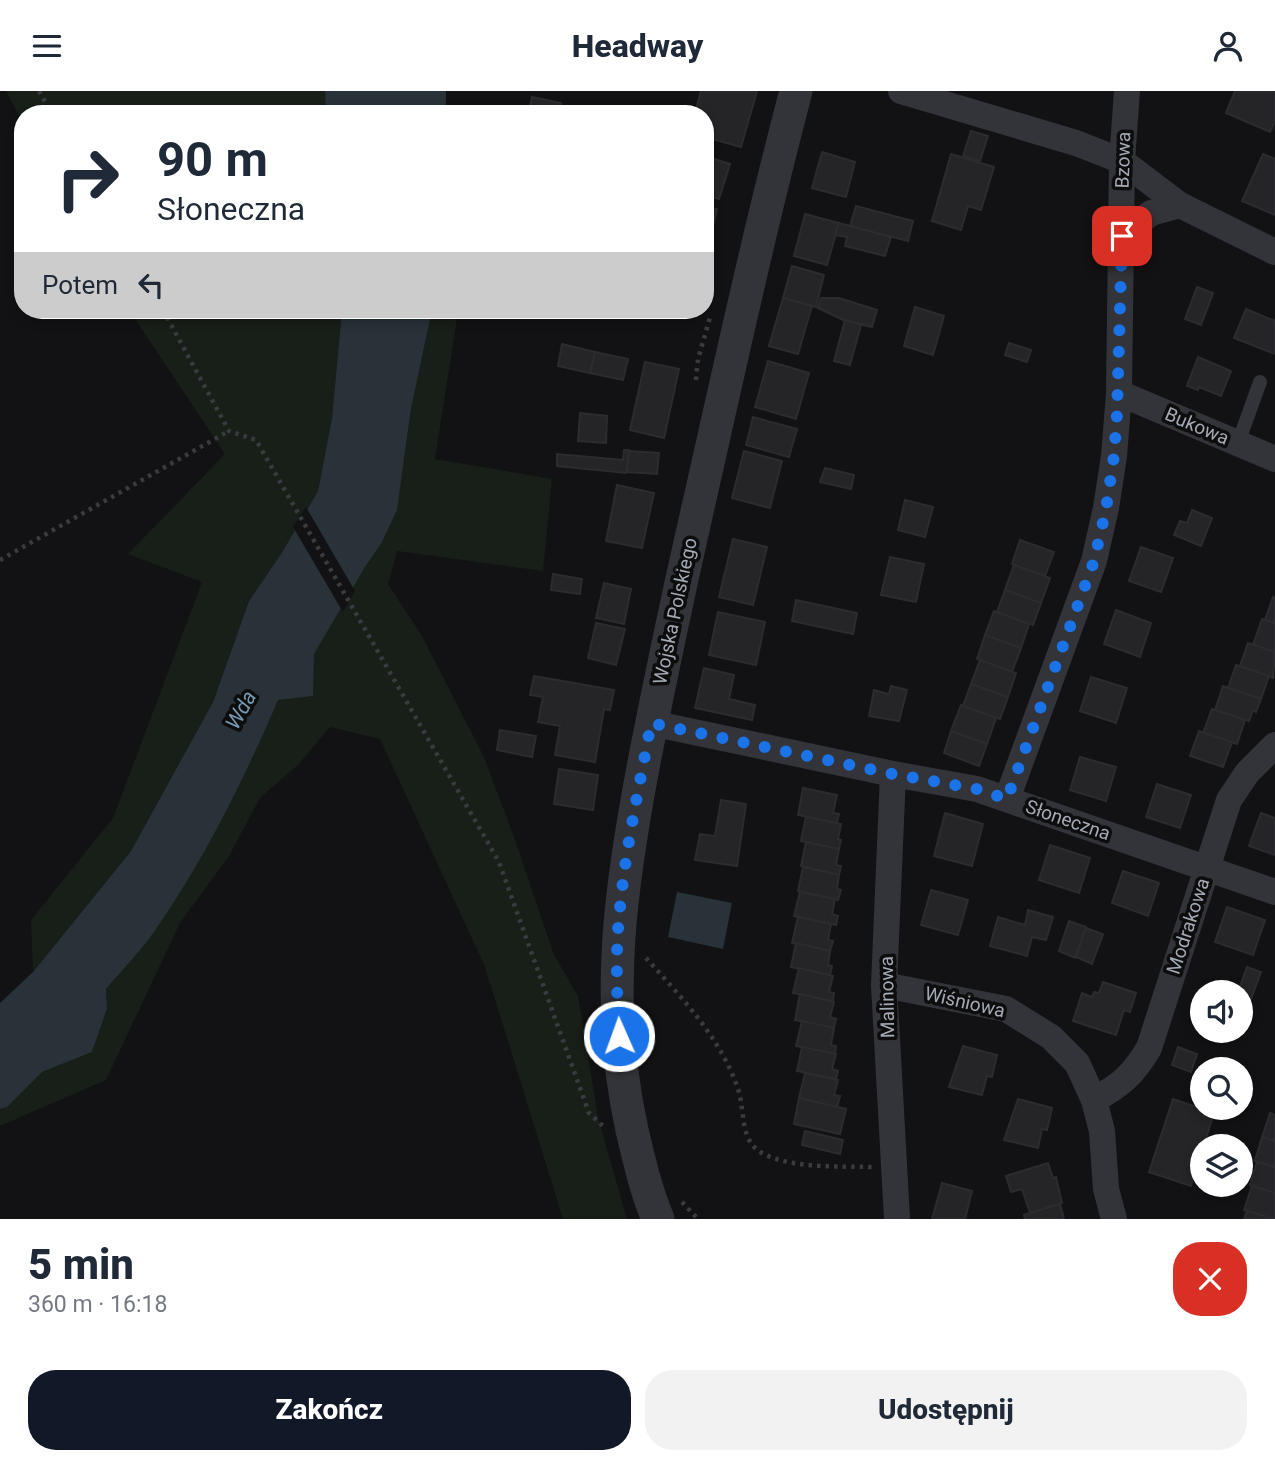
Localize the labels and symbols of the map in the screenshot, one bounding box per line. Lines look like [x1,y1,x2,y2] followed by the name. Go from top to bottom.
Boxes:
[1111,131,1135,189] street label: Bzowa
[1092,206,1152,266] pin
[1161,402,1233,450] street label: Bukowa
[648,536,702,686] street label: Wojska Polskiego
[221,687,261,733] water label: Wda
[1023,795,1113,845] street label: Słoneczna
[1162,875,1214,977] street label: Modrakowa
[875,956,899,1038] street label: Malinowa
[923,982,1007,1022] street label: Wiśniowa
[582,999,656,1073] position arrow

